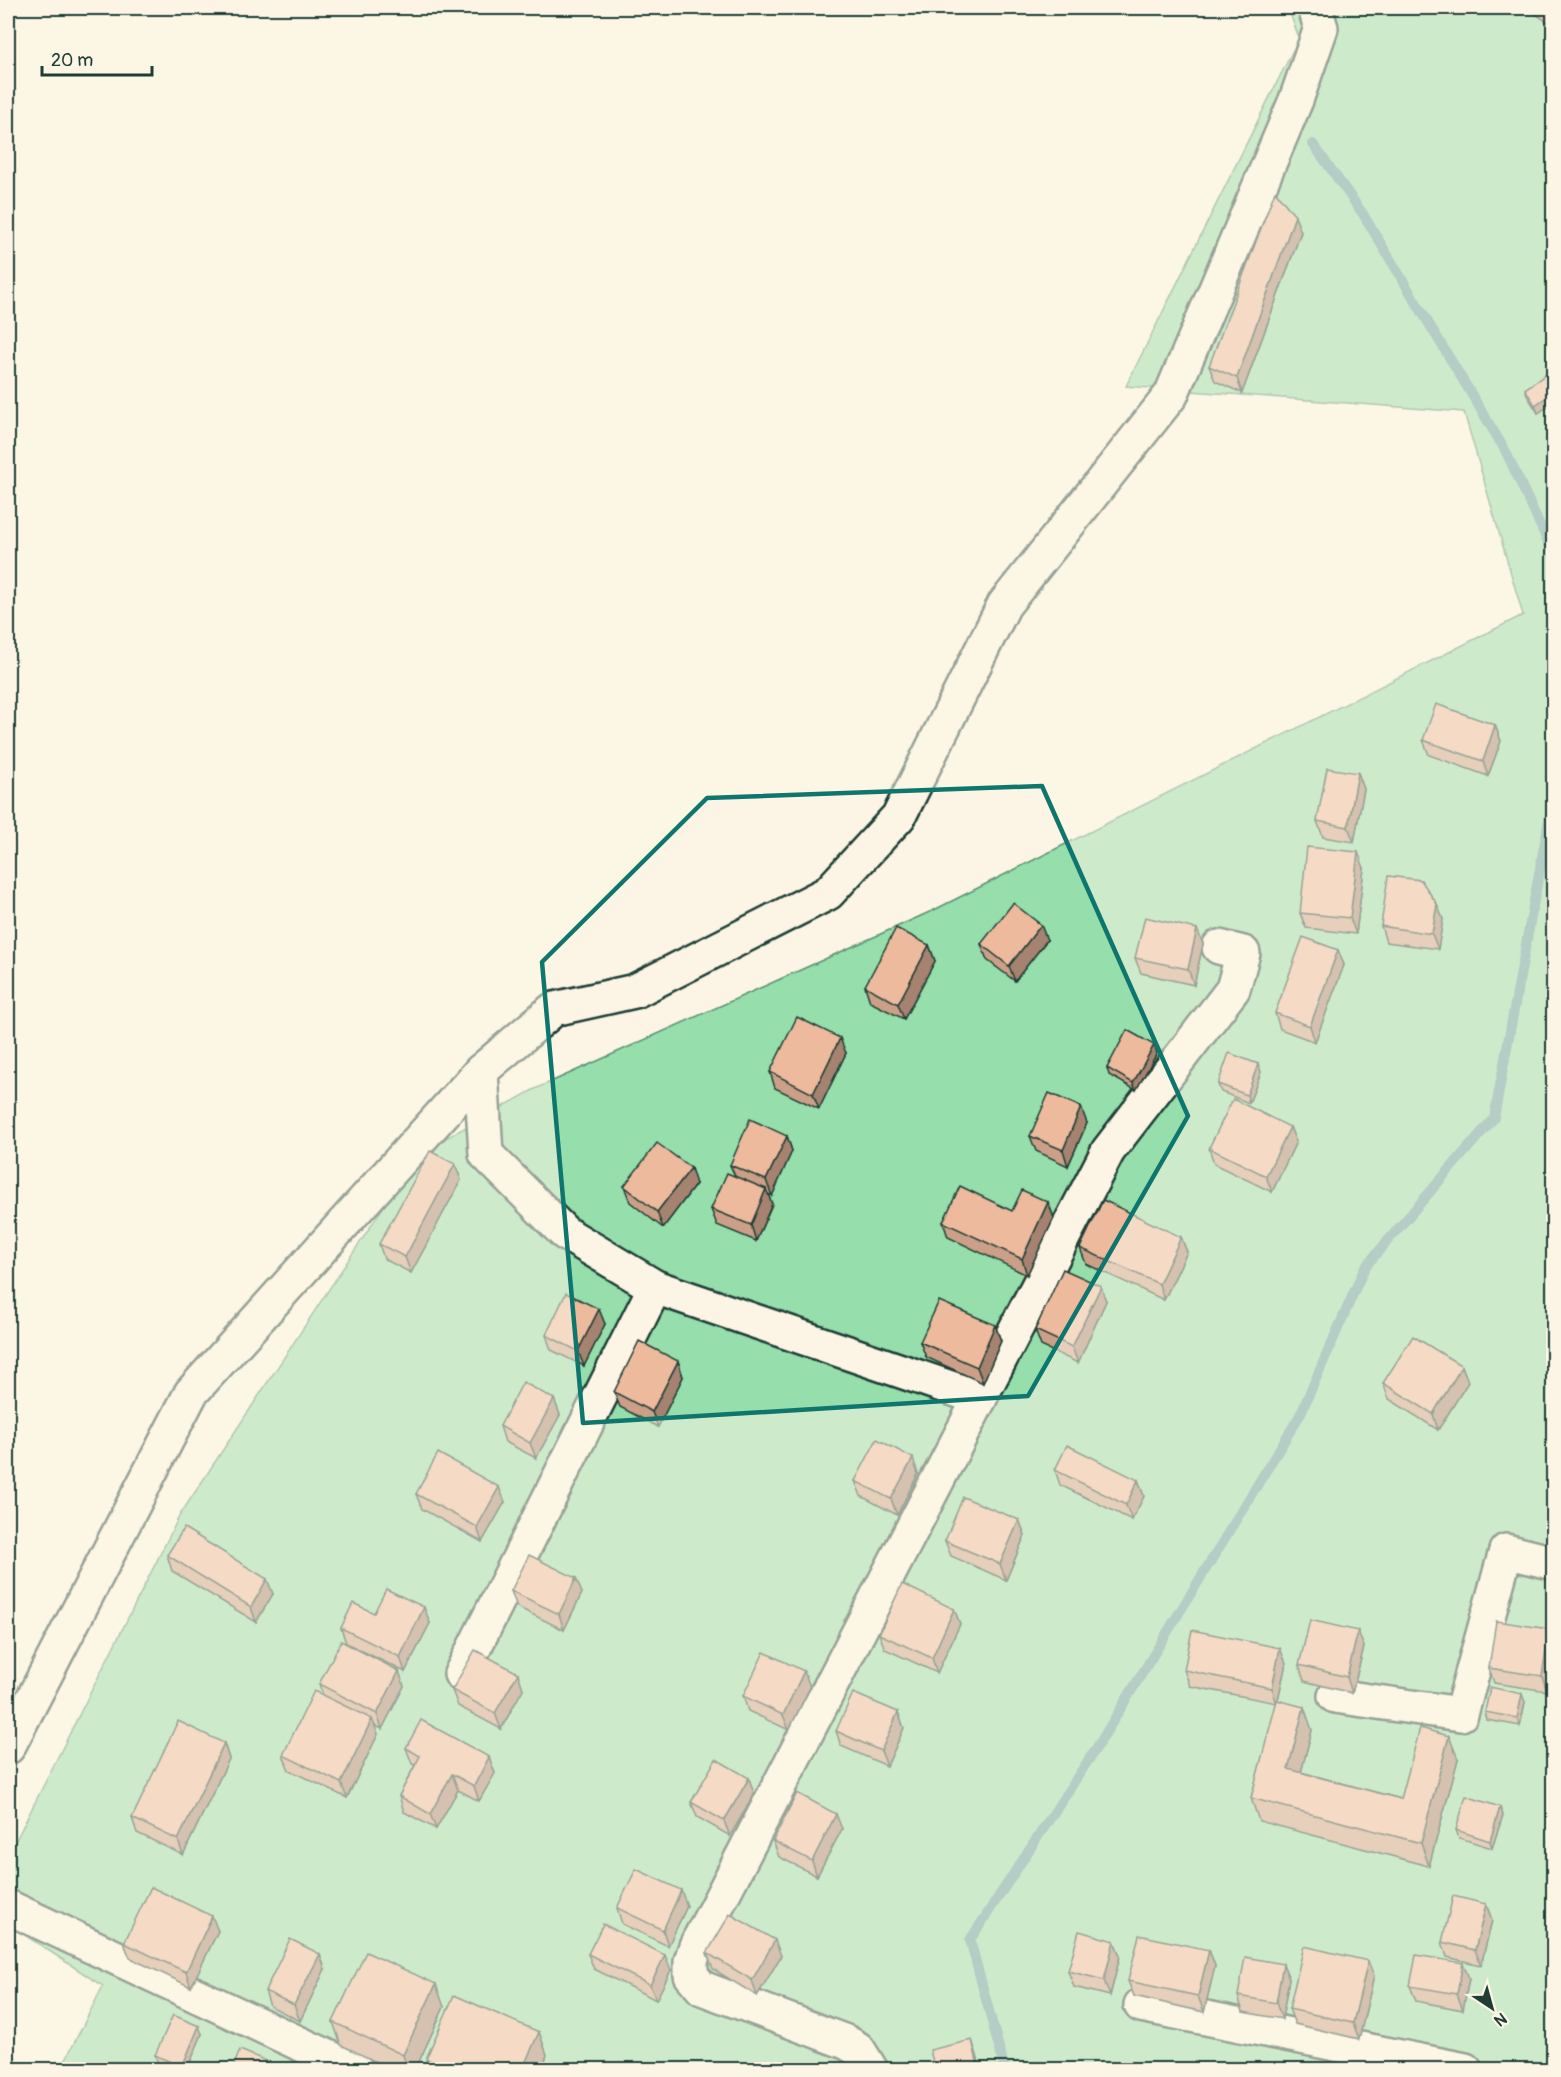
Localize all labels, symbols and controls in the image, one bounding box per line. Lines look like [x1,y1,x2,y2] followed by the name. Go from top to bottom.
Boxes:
[42,39,152,77] scale bar
[51,49,93,72] text: 20 m
[1462,1978,1522,2038] north arrow
[1490,2008,1510,2031] text: N

